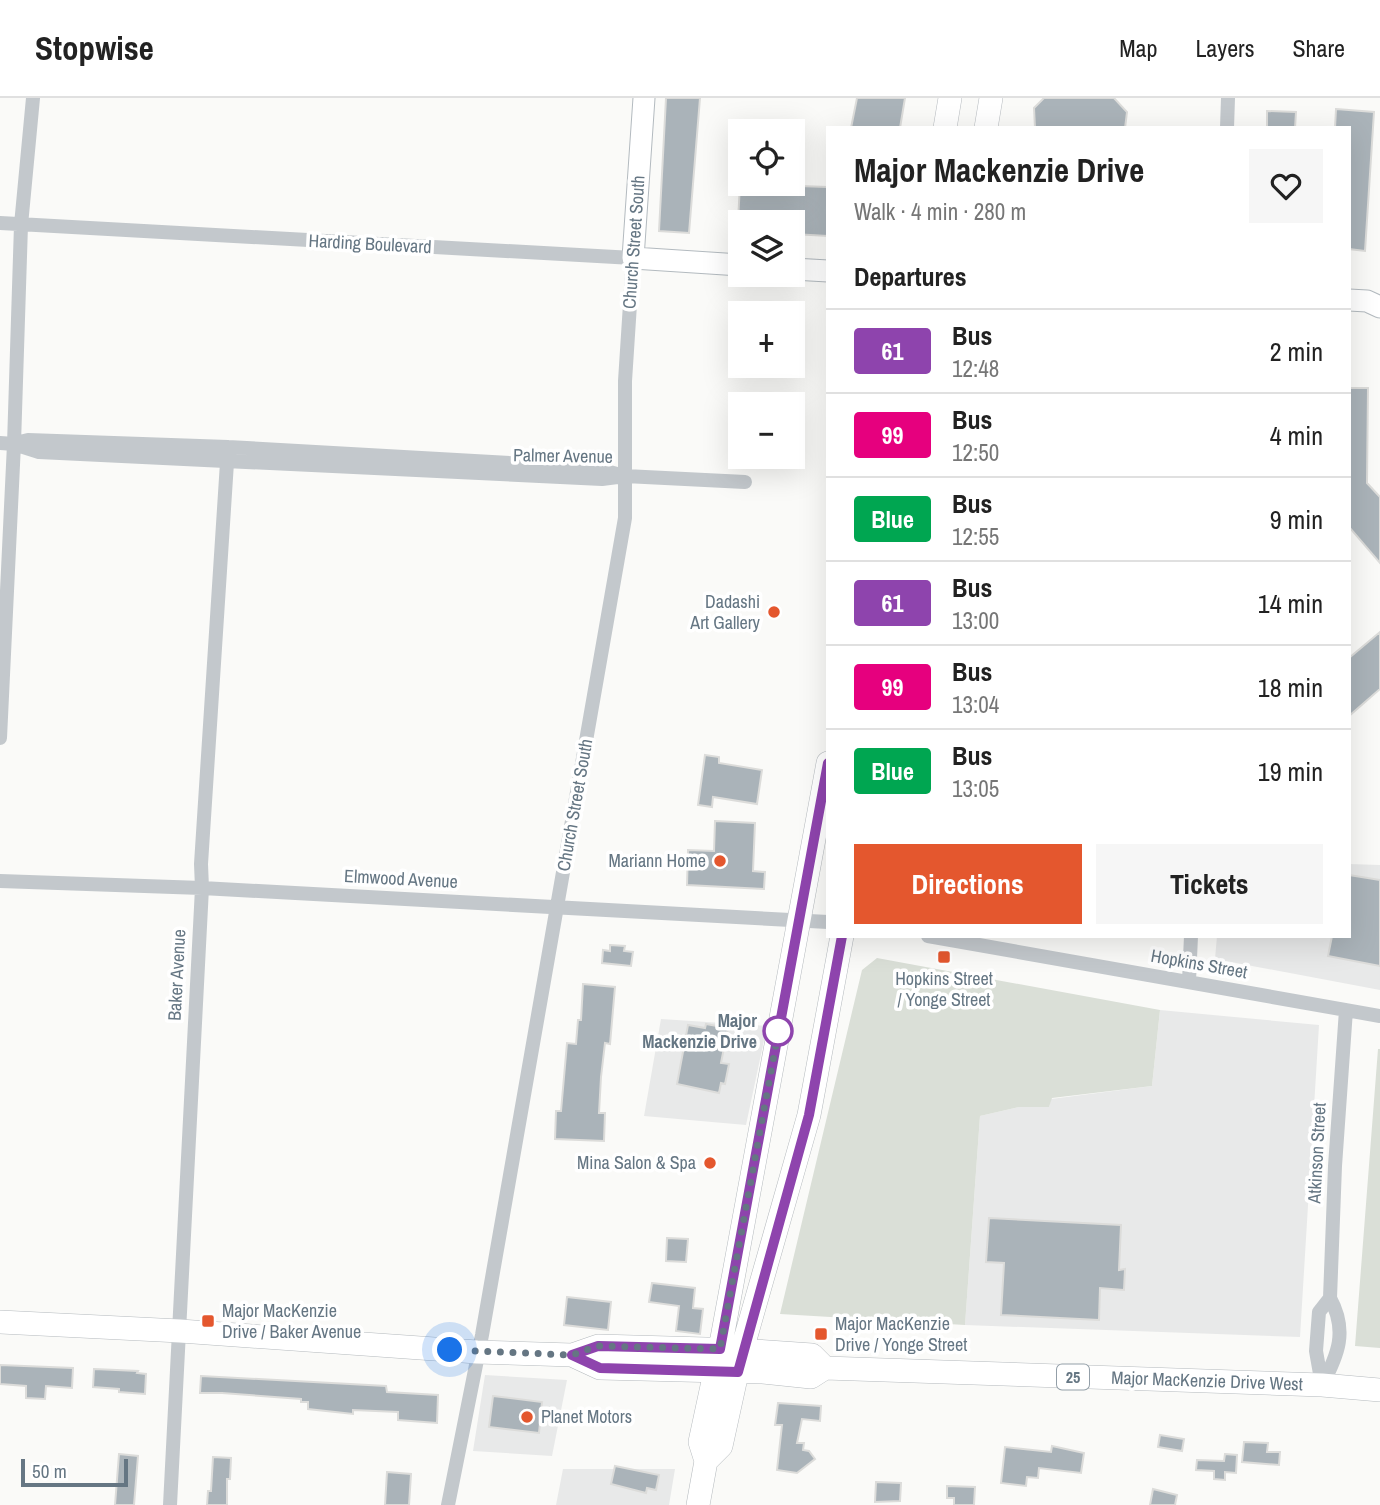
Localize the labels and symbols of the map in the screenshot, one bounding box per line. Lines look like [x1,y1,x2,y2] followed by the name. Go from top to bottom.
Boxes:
[616,174,651,310] street label: Church Street South
[308,228,432,259] street label: Harding Boulevard
[513,442,613,469] street label: Palmer Avenue
[689,589,761,635] place label: Dadashi Art Gallery
[766,604,782,620] marker: Dadashi Art Gallery
[551,737,598,873] street label: Church Street South
[608,848,706,873] place label: Mariann Home
[712,853,728,869] marker: Mariann Home
[344,863,459,894] street label: Elmwood Avenue
[162,929,191,1021] street label: Baker Avenue
[1149,943,1249,984] street label: Hopkins Street
[936,949,952,965] marker: Hopkins Street / Yonge Street
[895,966,993,1012] place label: Hopkins Street / Yonge Street
[642,1008,757,1054] place label: Major Mackenzie Drive
[763,1016,793,1046] marker: Major Mackenzie Drive
[1301,1102,1332,1205] street label: Atkinson Street
[577,1150,696,1175] place label: Mina Salon & Spa
[702,1155,718,1171] marker: Mina Salon & Spa
[222,1298,361,1344] place label: Major MacKenzie Drive / Baker Avenue
[835,1311,967,1357] place label: Major MacKenzie Drive / Yonge Street
[200,1313,216,1329] marker: Major MacKenzie Drive / Baker Avenue
[813,1326,829,1342] marker: Major MacKenzie Drive / Yonge Street
[432,1332,467,1367] your location
[1057,1364,1089,1390] road number: 25
[1111,1365,1303,1396] street label: Major MacKenzie Drive West
[541,1404,632,1429] place label: Planet Motors
[519,1409,535,1425] marker: Planet Motors
[21,1456,128,1488] scale bar

